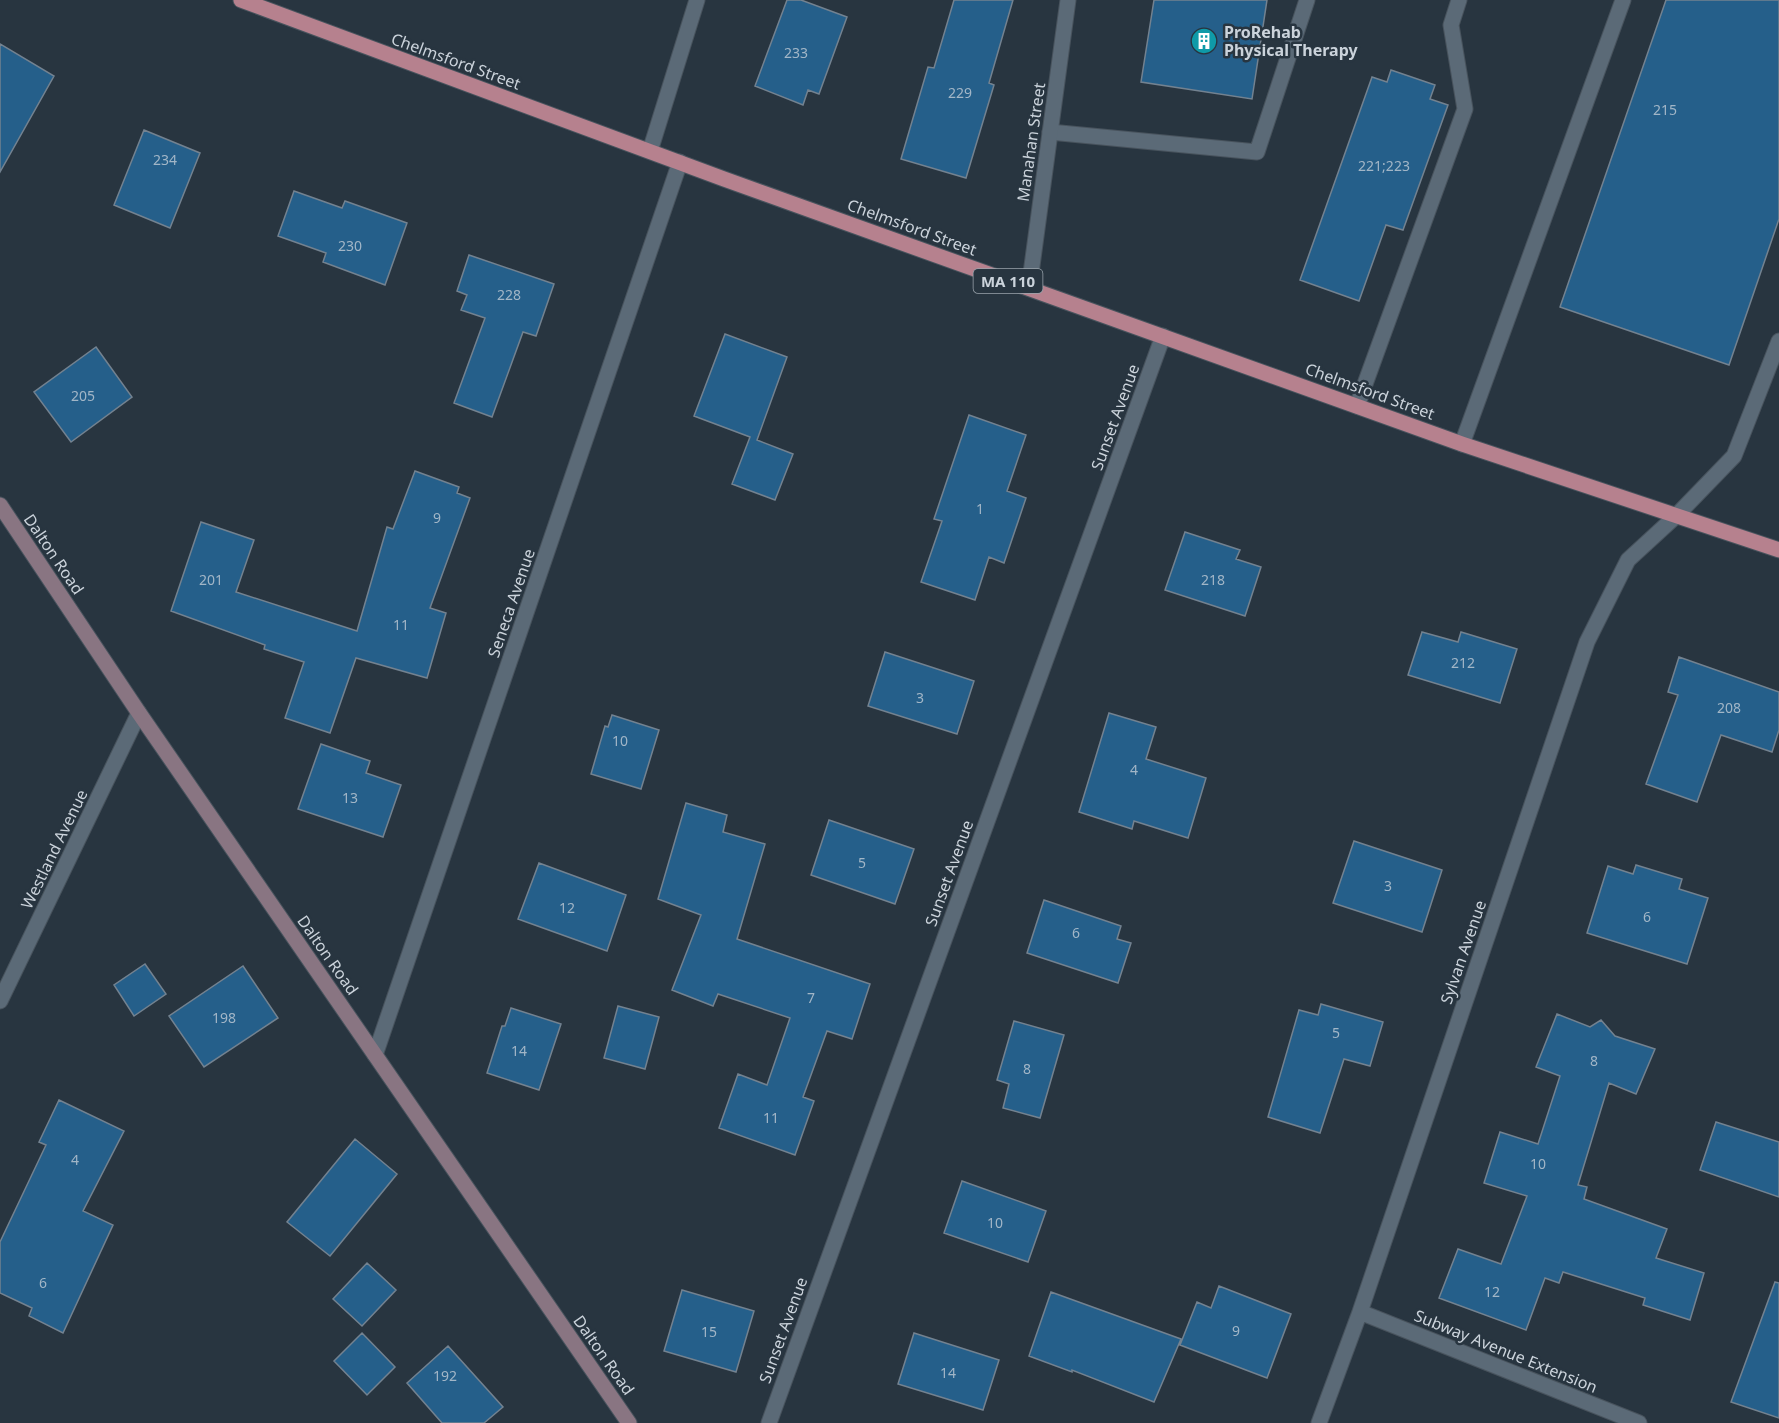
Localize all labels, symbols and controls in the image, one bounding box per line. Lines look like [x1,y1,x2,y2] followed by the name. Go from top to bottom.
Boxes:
[1224,21,1358,61] place label: ProRehab Physical Therapy
[1189,26,1219,56] building icon: ProRehab Physical Therapy
[388,27,524,95] street label: Chelmsford Street
[784,43,808,62] house number: 233
[1012,81,1050,203] street label: Manahan Street
[948,83,972,102] house number: 229
[1653,100,1677,119] house number: 215
[153,150,177,169] house number: 234
[1358,156,1410,175] house number: 221;223
[844,193,980,261] street label: Chelmsford Street
[338,236,362,255] house number: 230
[974,269,1042,293] road number: MA 110
[497,285,521,304] house number: 228
[1302,357,1438,425] street label: Chelmsford Street
[1086,361,1144,473] street label: Sunset Avenue
[71,386,95,405] house number: 205
[976,499,984,518] house number: 1
[433,508,441,527] house number: 9
[19,509,89,599] street label: Dalton Road
[482,546,540,660] street label: Seneca Avenue
[199,570,223,589] house number: 201
[1201,570,1225,589] house number: 218
[393,615,409,634] house number: 11
[1451,653,1475,672] house number: 212
[916,688,924,707] house number: 3
[1717,698,1741,717] house number: 208
[612,731,628,750] house number: 10
[1130,760,1138,779] house number: 4
[16,786,92,912] street label: Westland Avenue
[342,788,358,807] house number: 13
[920,817,978,929] street label: Sunset Avenue
[858,853,866,872] house number: 5
[1384,876,1392,895] house number: 3
[1435,897,1491,1007] street label: Sylvan Avenue
[559,898,575,917] house number: 12
[1643,907,1651,926] house number: 6
[292,911,364,999] street label: Dalton Road
[1072,923,1080,942] house number: 6
[807,988,815,1007] house number: 7
[212,1008,236,1027] house number: 198
[1332,1023,1340,1042] house number: 5
[511,1041,527,1060] house number: 14
[1590,1051,1598,1070] house number: 8
[1023,1059,1031,1078] house number: 8
[763,1108,779,1127] house number: 11
[71,1150,79,1169] house number: 4
[1530,1154,1546,1173] house number: 10
[987,1213,1003,1232] house number: 10
[39,1273,47,1292] house number: 6
[754,1274,812,1386] street label: Sunset Avenue
[1484,1282,1500,1301] house number: 12
[1411,1304,1601,1398] street label: Subway Avenue Extension
[568,1311,640,1399] street label: Dalton Road
[1232,1321,1240,1340] house number: 9
[701,1322,717,1341] house number: 15
[940,1363,956,1382] house number: 14
[433,1366,457,1385] house number: 192

